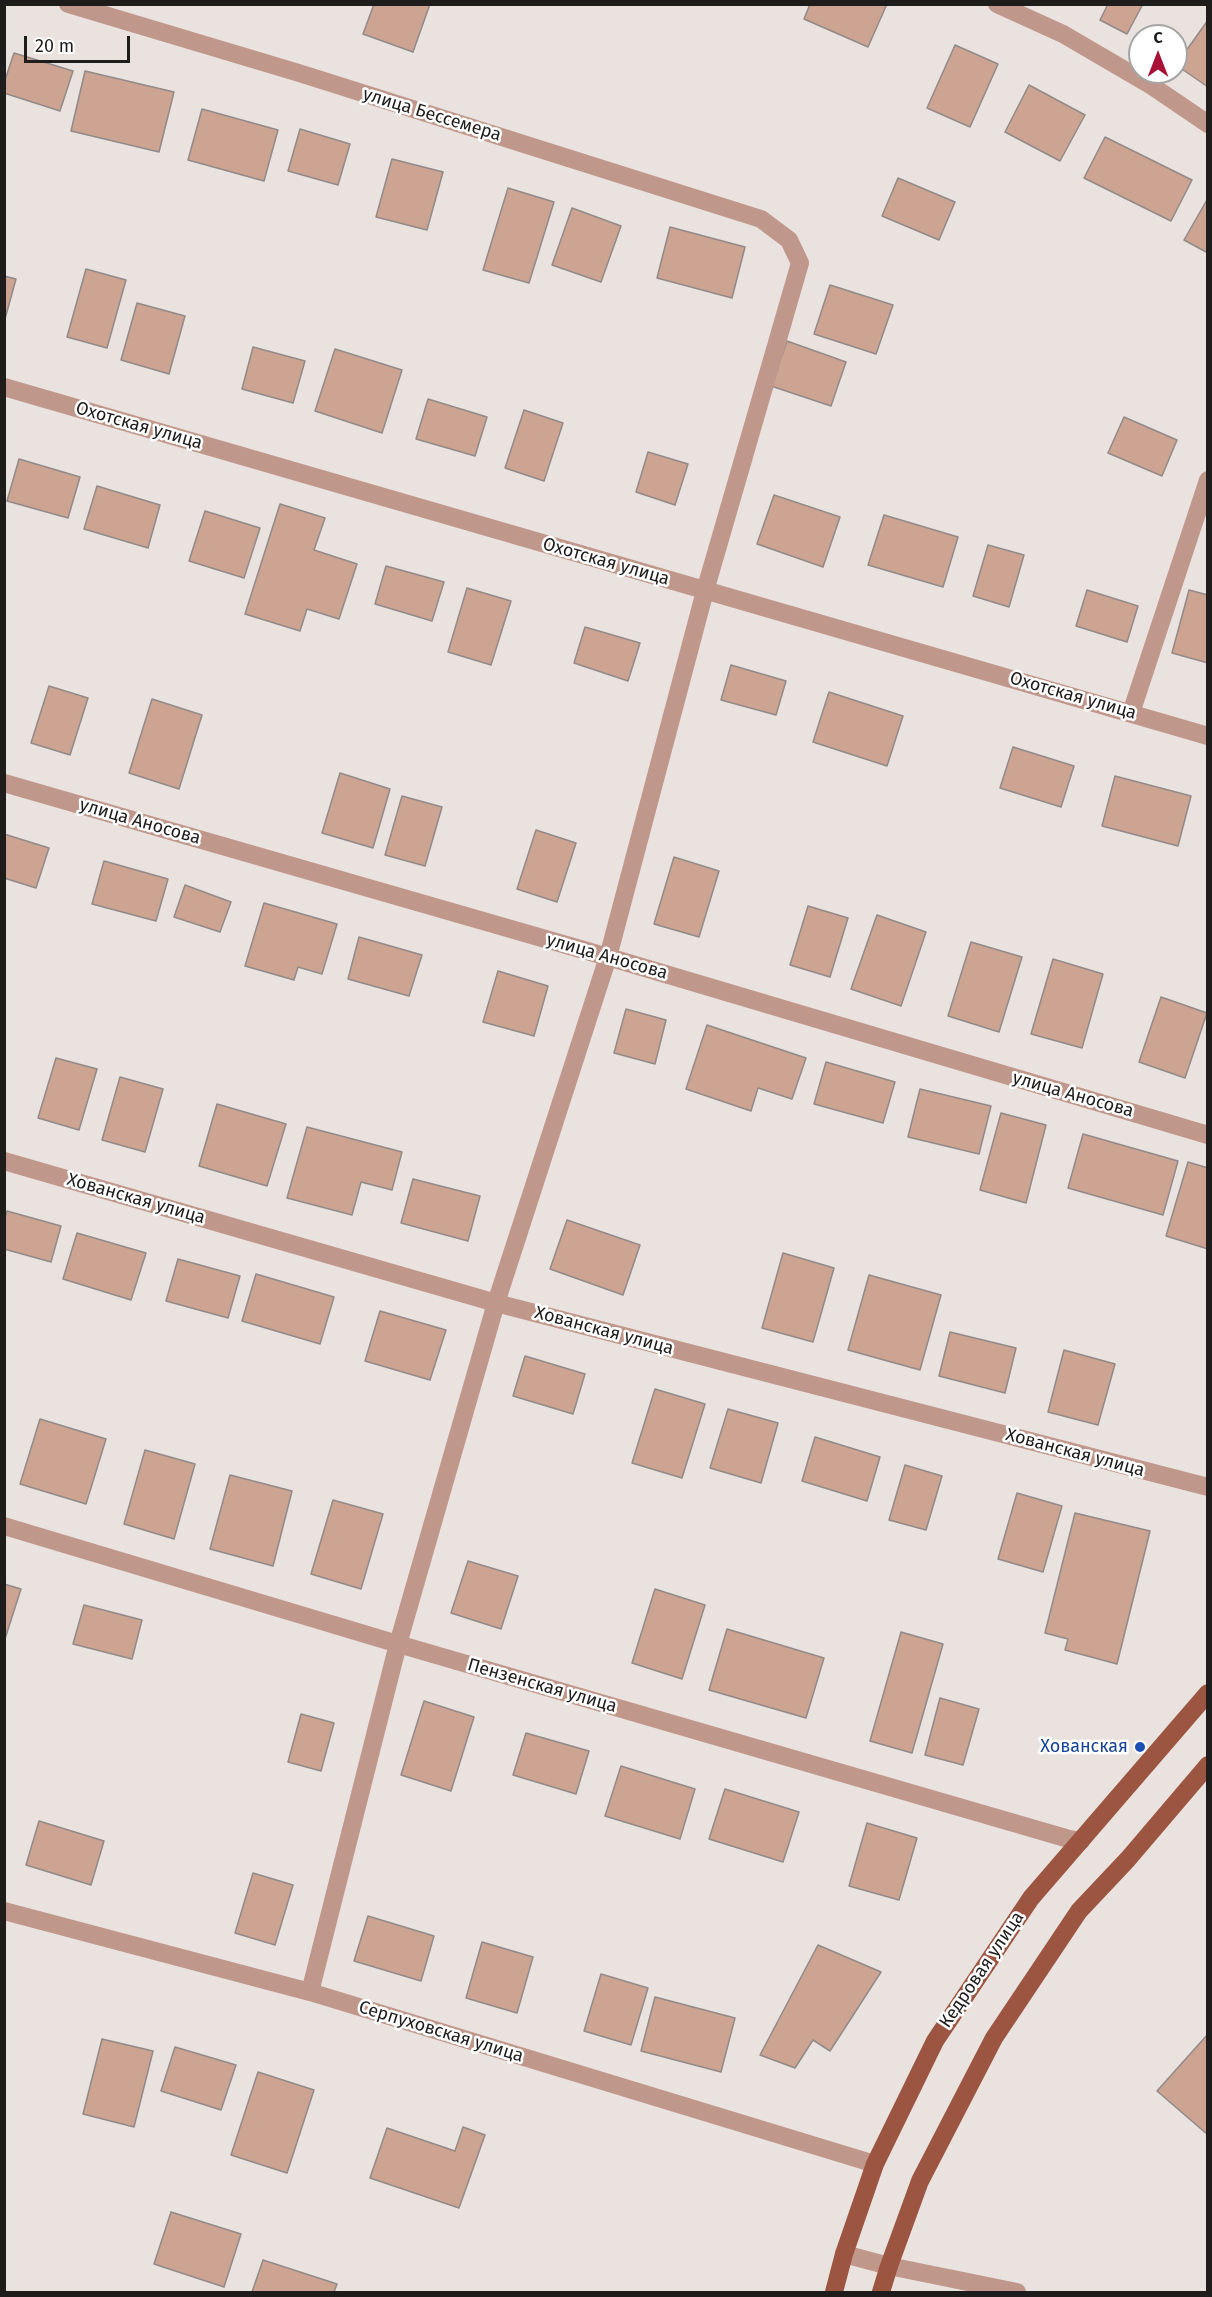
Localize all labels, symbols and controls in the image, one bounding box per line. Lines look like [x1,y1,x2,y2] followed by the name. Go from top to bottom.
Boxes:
[27,24,134,62] scale bar
[1128,24,1188,84] north arrow
[1153,28,1163,47] text: С
[35,35,74,57] text: 20 m
[360,84,504,146] street label: улица Бессемера
[73,398,205,454] street label: Охотская улица
[540,534,672,590] street label: Охотская улица
[1007,668,1139,724] street label: Охотская улица
[77,794,203,850] street label: улица Аносова
[544,929,670,985] street label: улица Аносова
[1010,1067,1136,1123] street label: улица Аносова
[64,1169,208,1229] street label: Хованская улица
[532,1302,676,1360] street label: Хованская улица
[1003,1424,1147,1482] street label: Хованская улица
[465,1654,619,1718] street label: Пензенская улица
[1040,1736,1128,1758] place label: Хованская
[1133,1740,1147,1754] marker: Хованская
[935,1908,1029,2032] street label: Кедровая улица
[356,1997,526,2067] street label: Серпуховская улица

